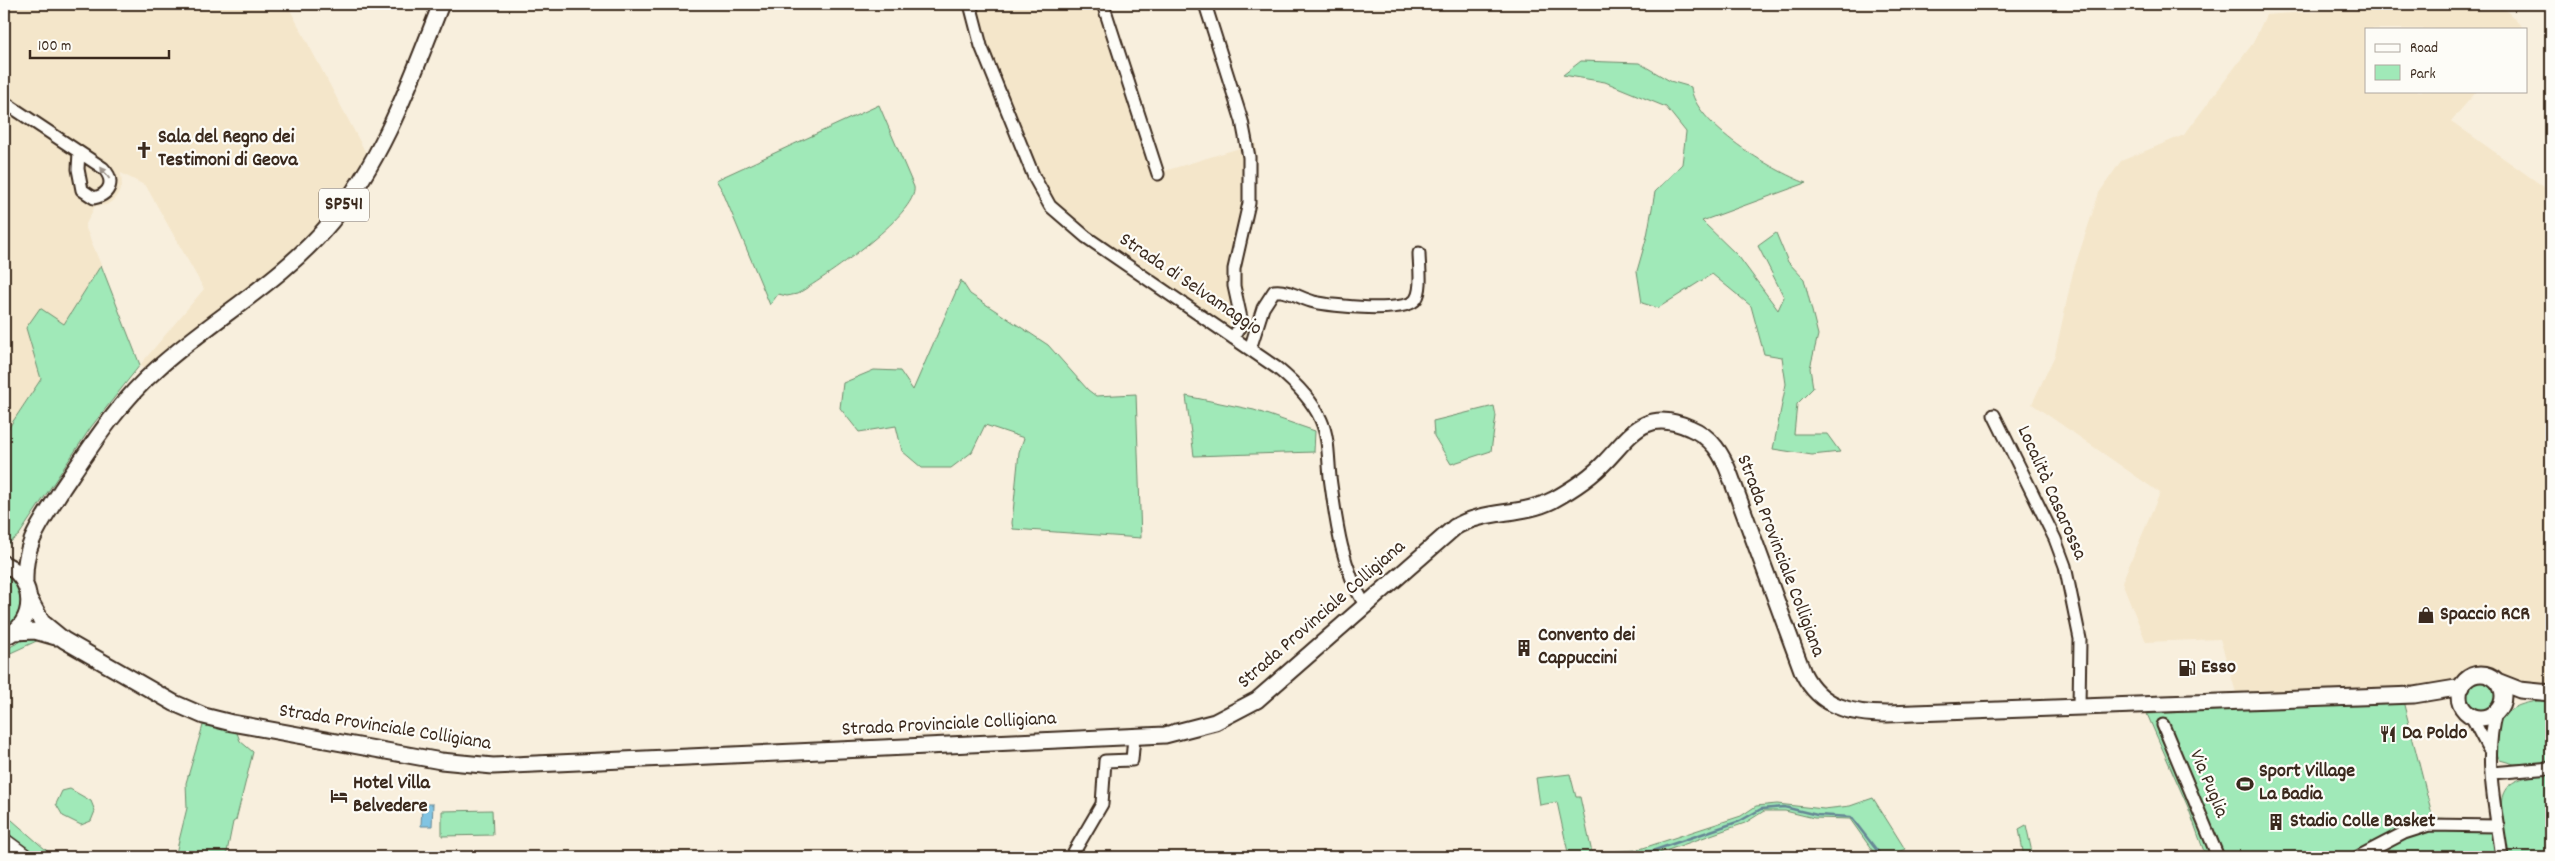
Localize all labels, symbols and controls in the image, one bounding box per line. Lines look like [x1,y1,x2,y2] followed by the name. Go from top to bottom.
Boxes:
[30,28,169,60] scale bar
[2365,28,2528,92] legend
[38,36,71,58] text: 100 m
[2410,38,2438,60] text: Road
[2410,64,2436,86] text: Park
[158,124,298,175] place label: Sala del Regno dei Testimoni di Geova
[134,140,154,160] church icon: Sala del Regno dei Testimoni di Geova
[100,166,110,179] one-way arrow
[319,188,369,222] road number: SP541
[1113,227,1267,343] street label: Strada di Selvamaggio
[2009,421,2093,565] street label: Località Casarossa
[1728,451,1832,662] street label: Strada Provinciale Colligiana
[1232,534,1413,696] street label: Strada Provinciale Colligiana
[2440,601,2530,629] place label: Spaccio RCR
[2416,605,2436,625] shop icon: Spaccio RCR
[1538,622,1635,673] place label: Convento dei Cappuccini
[1514,638,1534,658] building icon: Convento dei Cappuccini
[2201,654,2236,682] place label: Esso
[2177,658,2197,678] fuel station icon: Esso
[277,697,494,759] street label: Strada Provinciale Colligiana
[841,705,1057,745] street label: Strada Provinciale Colligiana
[2402,720,2467,748] place label: Da Poldo
[2378,724,2398,744] restaurant icon: Da Poldo
[2181,746,2235,823] street label: Via Puglia
[2259,758,2355,809] place label: Sport Village La Badia
[353,770,430,821] place label: Hotel Villa Belvedere
[2235,774,2255,794] sports icon: Sport Village La Badia
[329,786,349,806] hotel icon: Hotel Villa Belvedere
[2290,808,2436,836] place label: Stadio Colle Basket
[2266,812,2286,832] building icon: Stadio Colle Basket

